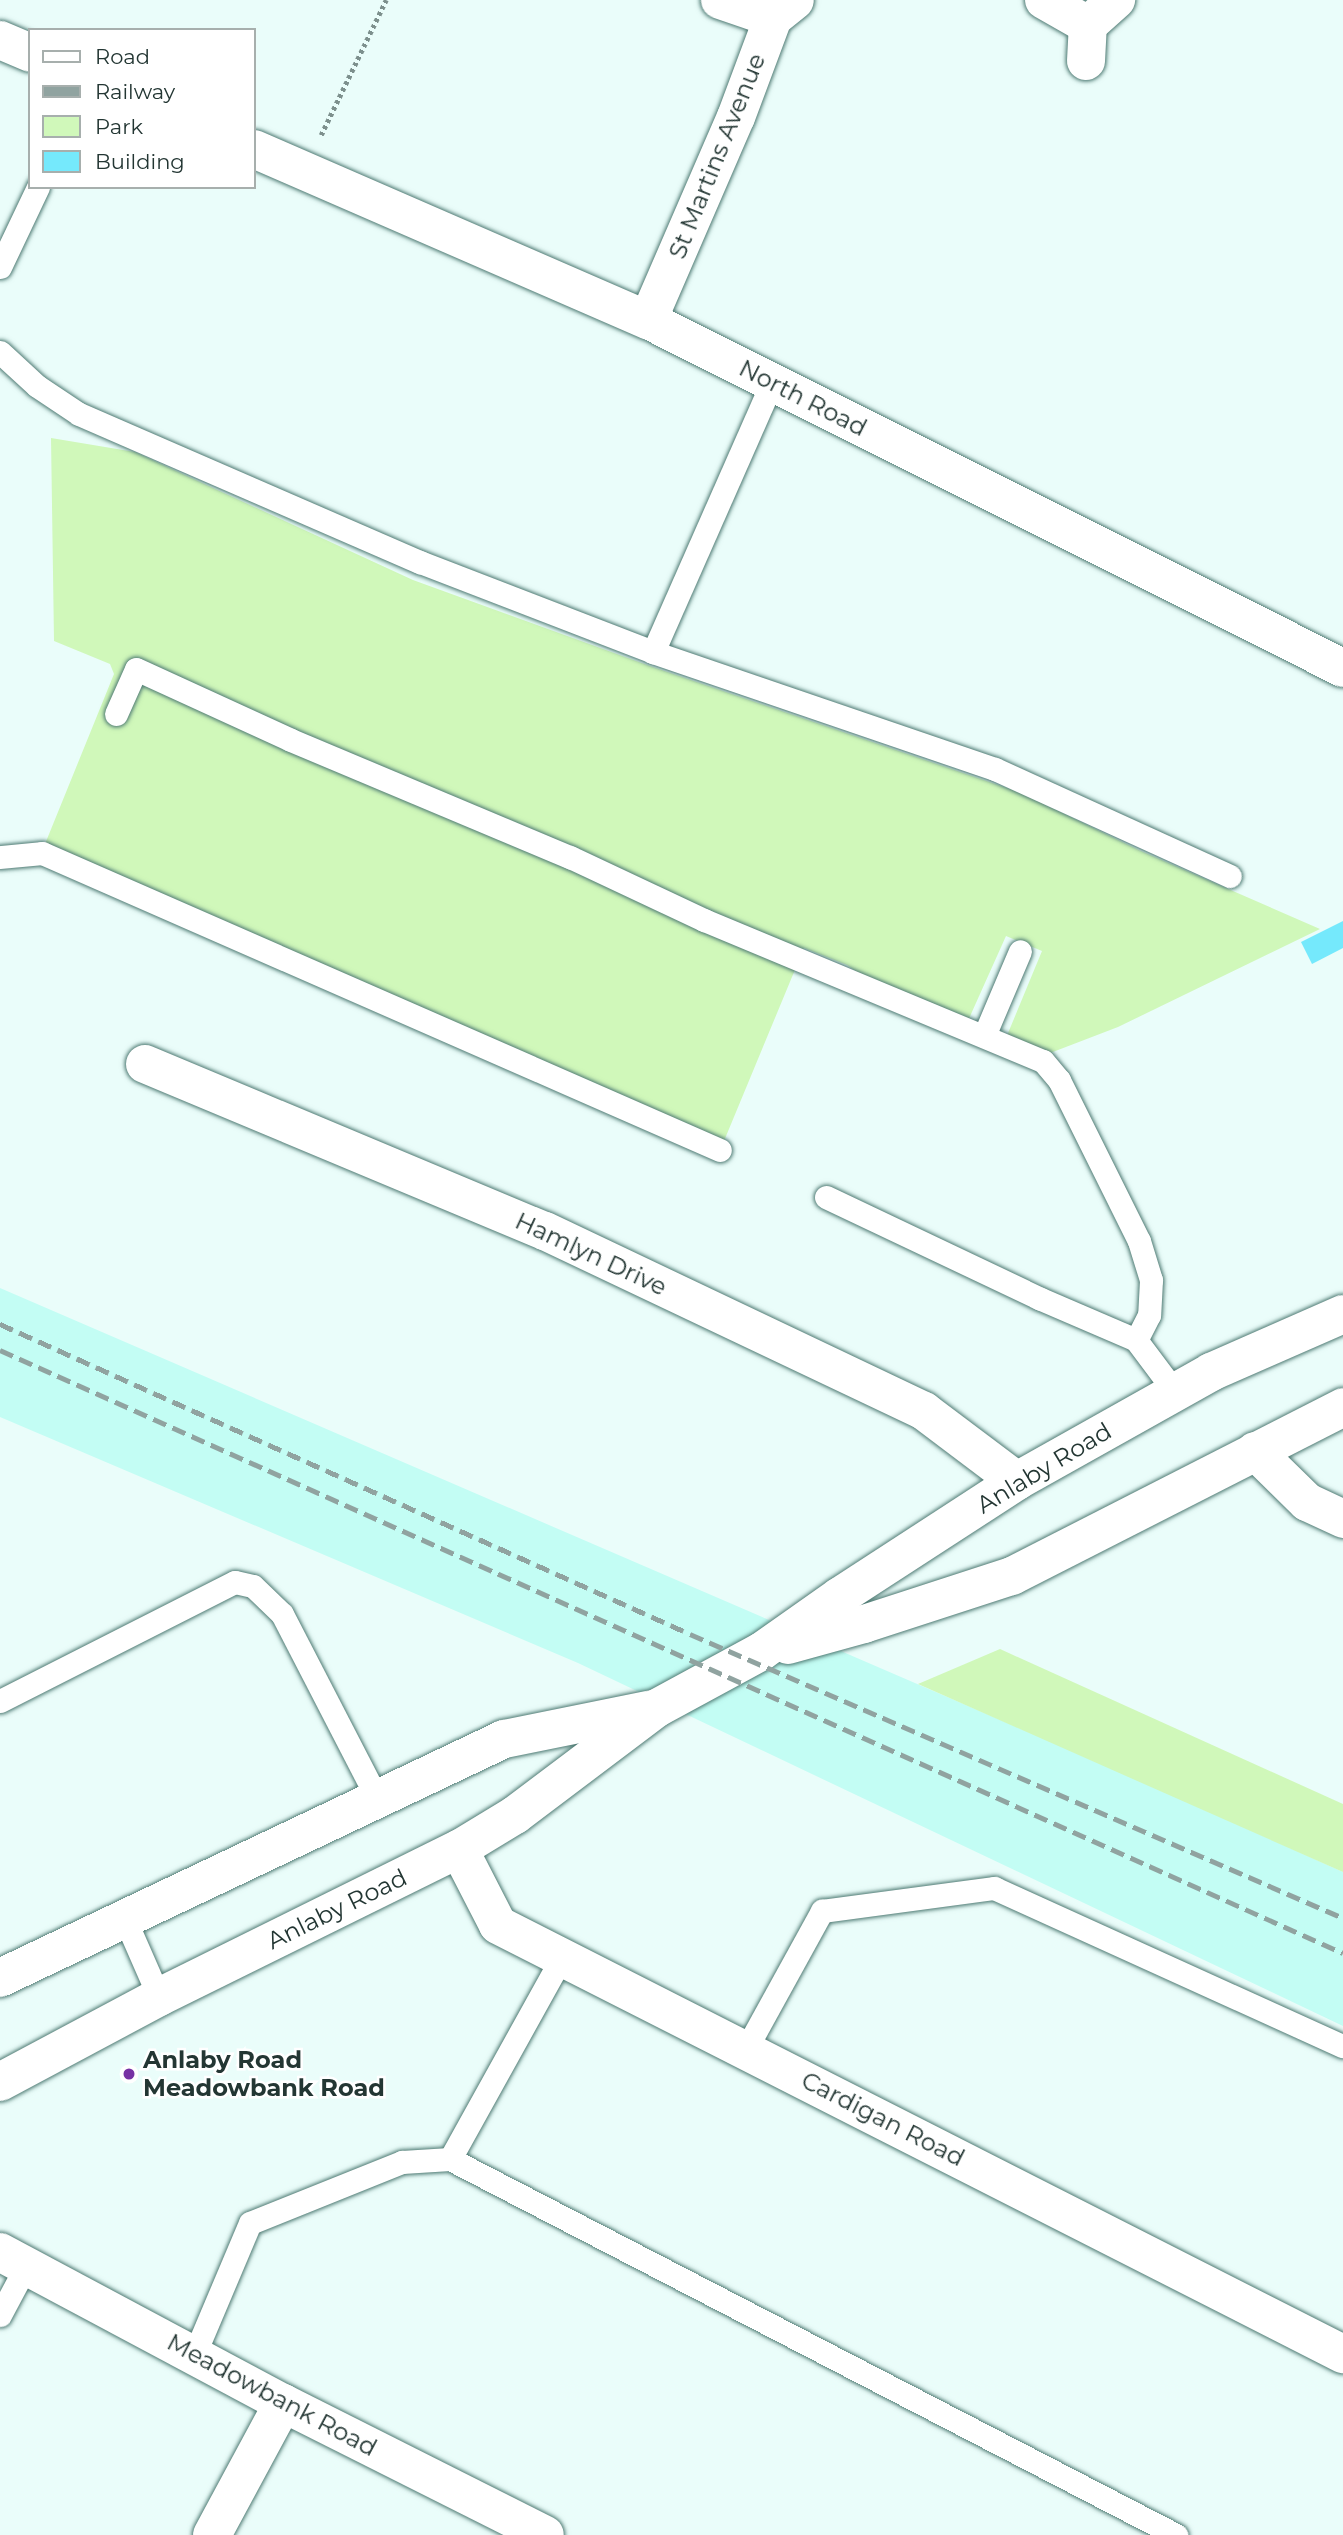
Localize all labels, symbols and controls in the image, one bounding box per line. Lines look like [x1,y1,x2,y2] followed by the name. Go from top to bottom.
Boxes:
[28,28,256,189] legend
[95,44,150,69] text: Road
[663,49,771,263] street label: St Martins Avenue
[95,79,175,104] text: Railway
[95,114,143,139] text: Park
[95,149,185,174] text: Building
[734,353,872,443] street label: North Road
[511,1206,671,1302] street label: Hamlyn Drive
[971,1417,1117,1519] street label: Anlaby Road
[262,1863,412,1955] street label: Anlaby Road
[143,2046,385,2102] place label: Anlaby Road Meadowbank Road
[121,2066,137,2082] marker: Anlaby Road Meadowbank Road
[797,2066,969,2172] street label: Cardigan Road
[162,2328,382,2462] street label: Meadowbank Road

